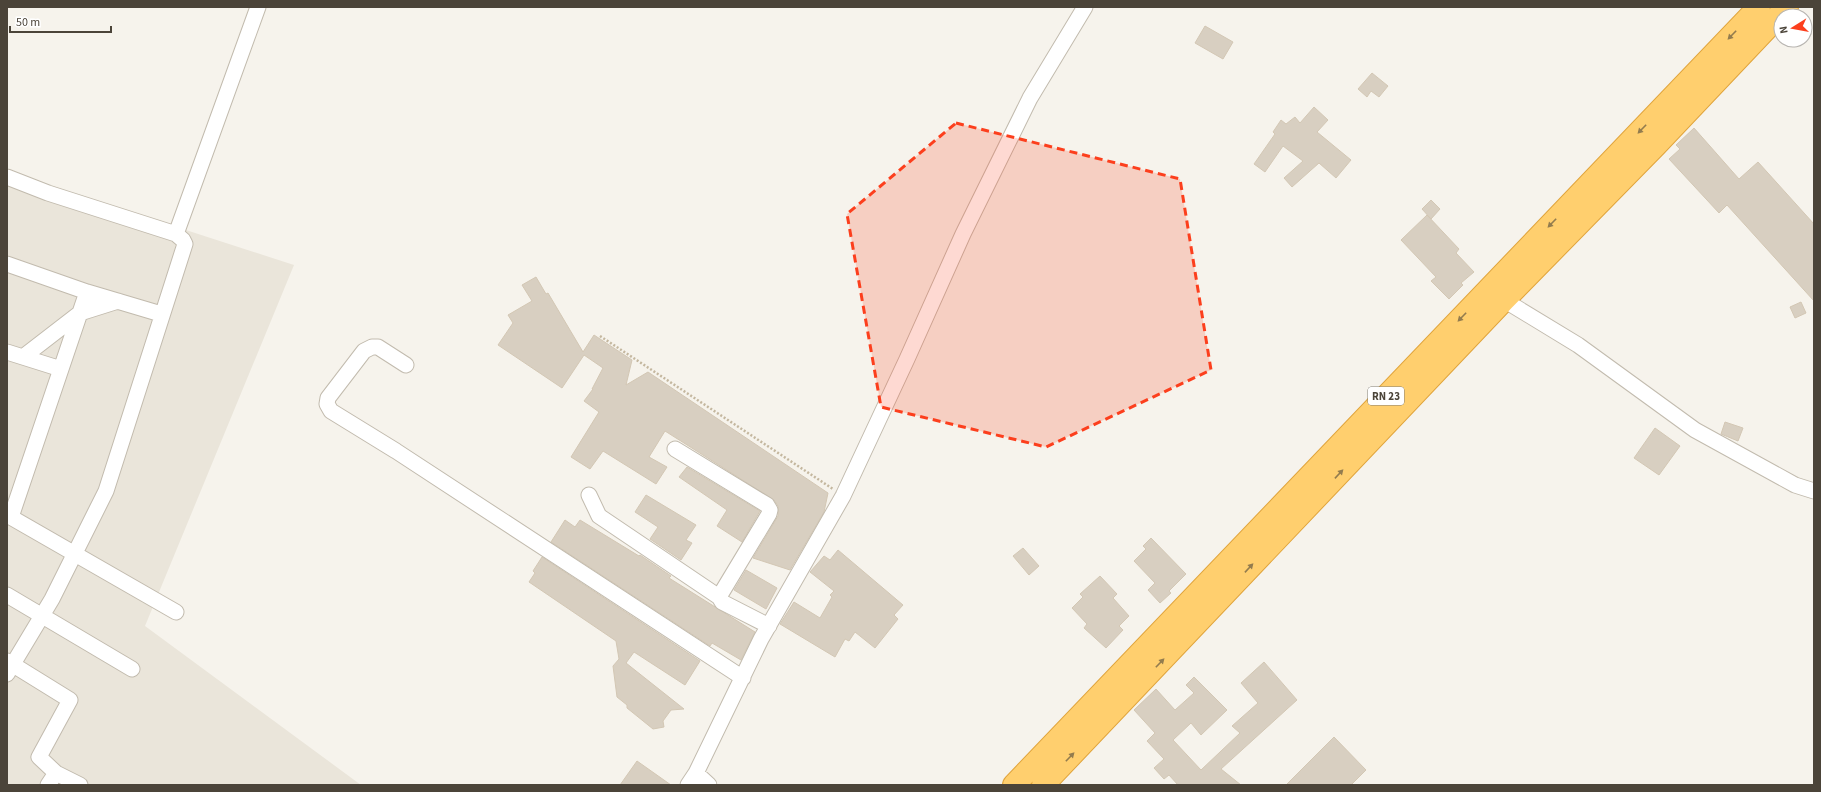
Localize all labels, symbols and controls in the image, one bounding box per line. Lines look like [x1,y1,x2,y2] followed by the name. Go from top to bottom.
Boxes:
[10,8,111,34] scale bar
[1773,8,1813,48] north arrow
[16,14,40,31] text: 50 m
[1776,25,1792,35] text: N
[1727,30,1737,40] one-way arrow
[1637,124,1647,134] one-way arrow
[1547,218,1557,228] one-way arrow
[1457,312,1467,322] one-way arrow
[1368,387,1404,405] road number: RN 23
[1334,469,1344,479] one-way arrow
[1245,563,1254,573] one-way arrow
[1155,658,1164,667] one-way arrow
[1065,752,1075,762] one-way arrow

